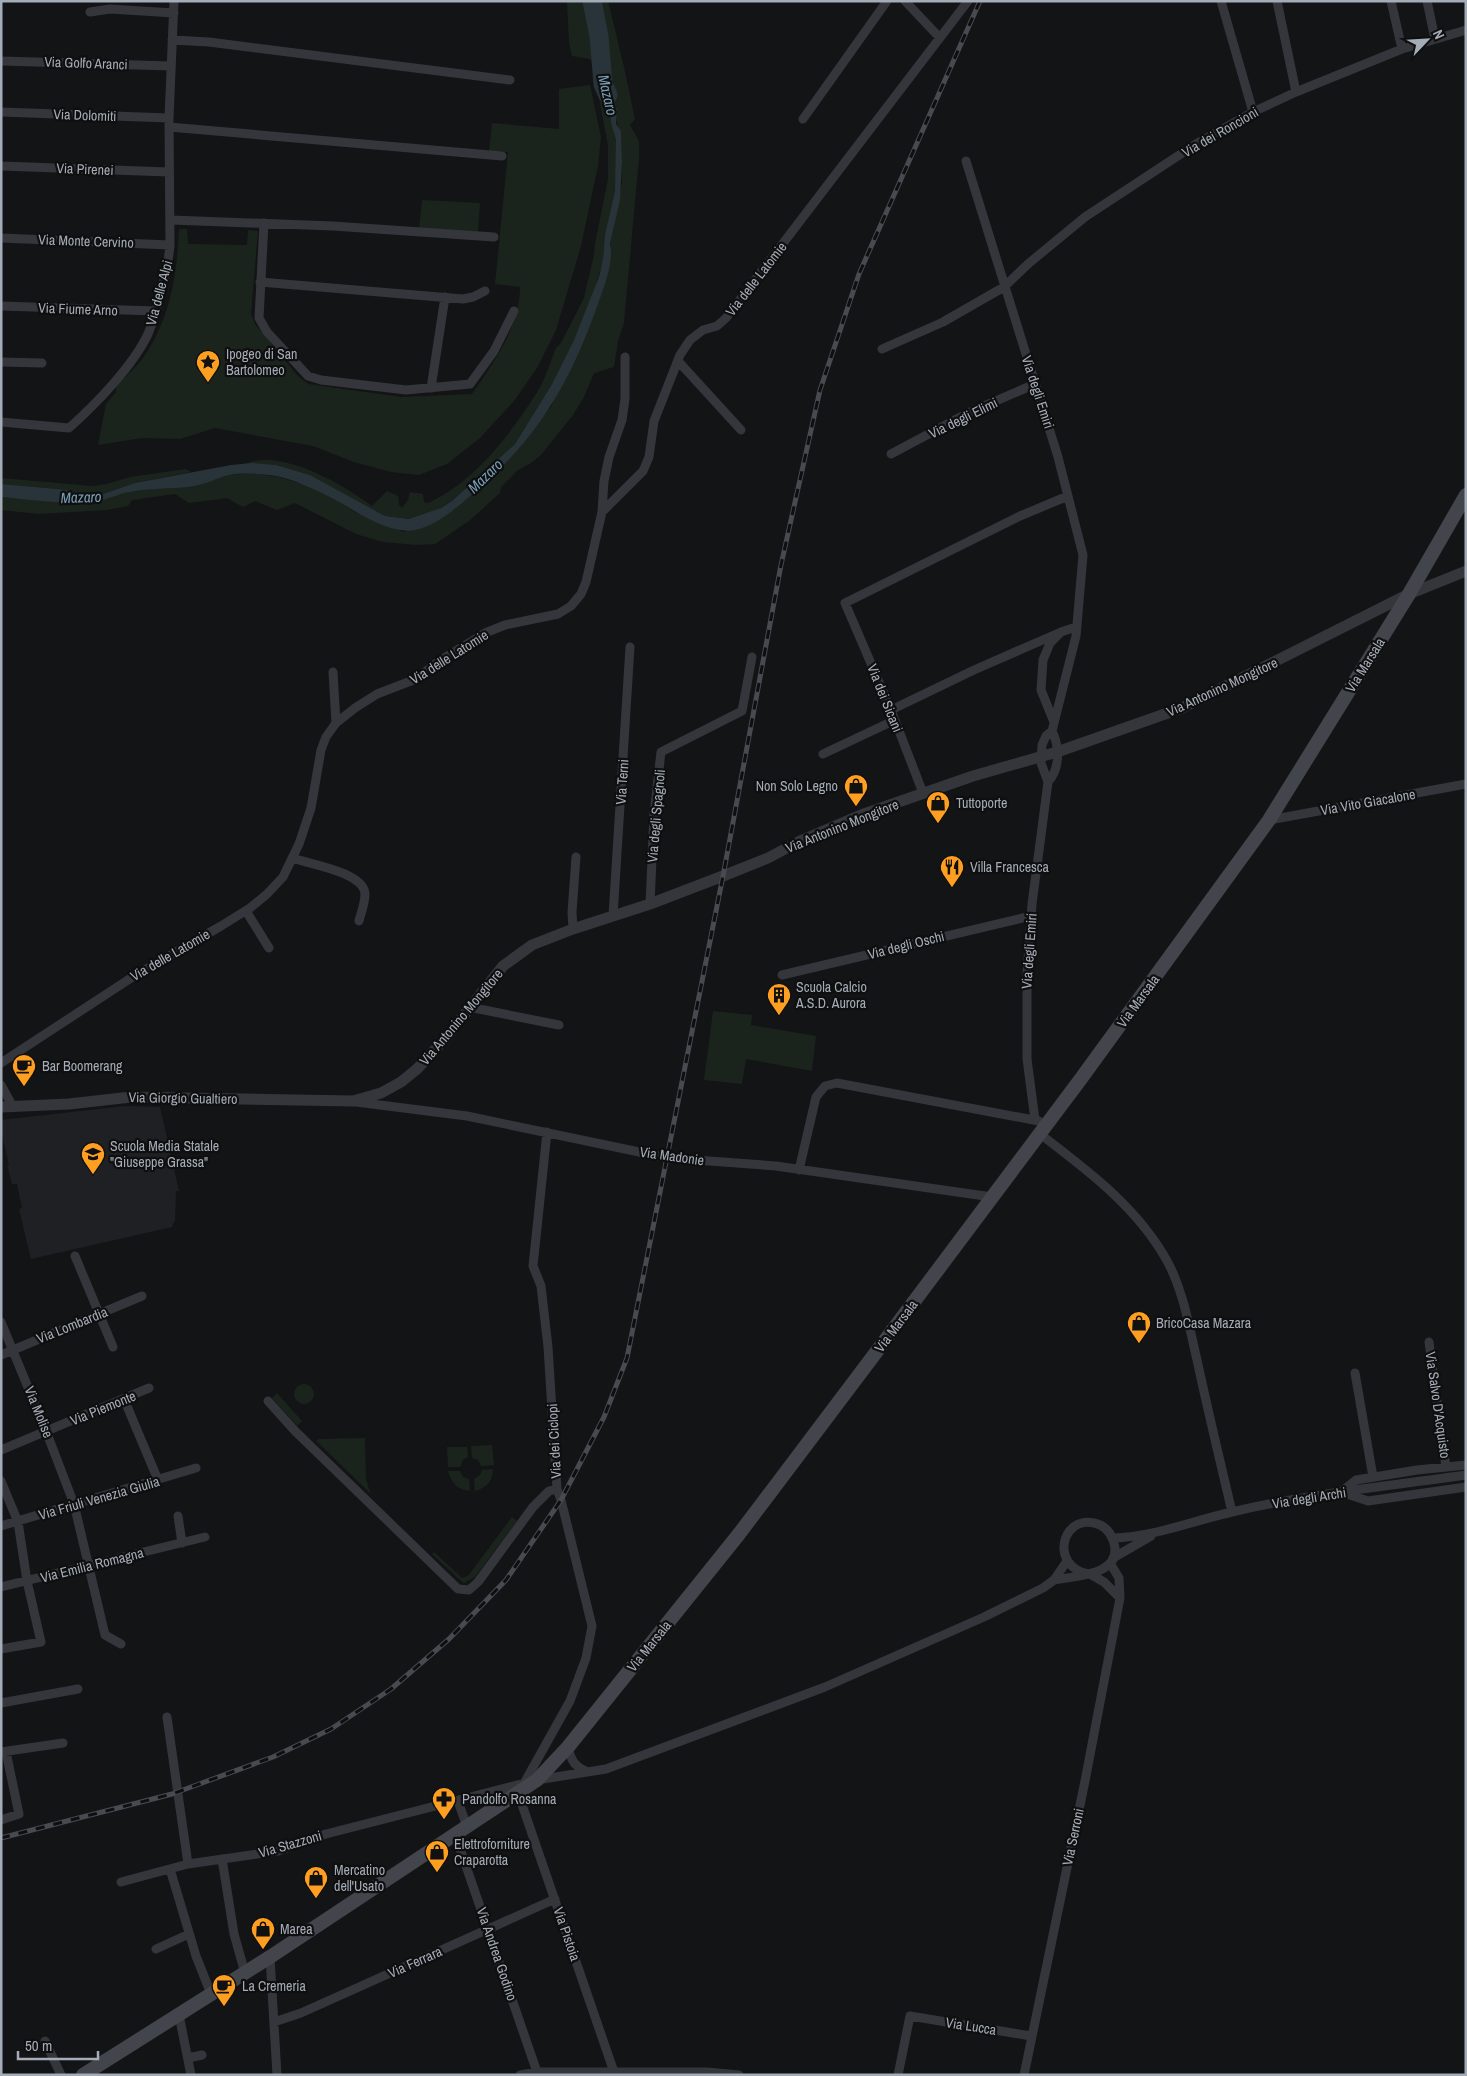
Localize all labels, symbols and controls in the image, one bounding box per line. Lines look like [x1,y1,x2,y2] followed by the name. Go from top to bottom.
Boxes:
[1402,15,1452,65] north arrow
[1429,27,1449,42] text: N
[44,53,128,73] street label: Via Golfo Aranci
[593,73,623,117] water label: Mazaro
[1179,103,1261,161] street label: Via dei Roncioni
[53,105,117,125] street label: Via Dolomiti
[56,159,114,179] street label: Via Pirenei
[38,230,134,252] street label: Via Monte Cervino
[721,238,791,320] street label: Via delle Latomie
[142,258,176,328] street label: Via delle Alpi
[38,299,118,319] street label: Via Fiume Arno
[226,345,298,379] place label: Ipogeo di San Bartolomeo
[195,349,221,383] place icon: Ipogeo di San Bartolomeo
[1018,353,1058,431] street label: Via degli Emiri
[926,394,1000,442] street label: Via degli Elimi
[463,454,507,498] water label: Mazaro
[60,486,102,508] water label: Mazaro
[406,626,492,688] street label: Via delle Latomie
[1341,634,1389,696] street label: Via Marsala
[1164,653,1280,721] street label: Via Antonino Mongitore
[863,661,907,735] street label: Via dei Sicani
[611,759,633,805] street label: Via Terni
[643,769,669,863] street label: Via degli Spagnoli
[843,773,869,807] shop icon: Non Solo Legno
[756,777,838,795] place label: Non Solo Legno
[1319,785,1417,819] street label: Via Vito Giacalone
[925,790,951,824] shop icon: Tuttoporte
[956,794,1007,812] place label: Tuttoporte
[783,795,901,857] street label: Via Antonino Mongitore
[939,854,965,888] restaurant icon: Villa Francesca
[970,858,1050,876] place label: Villa Francesca
[1017,913,1041,989] street label: Via degli Emiri
[127,925,213,985] street label: Via delle Latomie
[866,927,946,963] street label: Via degli Oschi
[415,965,507,1069] street label: Via Antonino Mongitore
[1113,971,1164,1031] street label: Via Marsala
[795,978,867,1012] place label: Scuola Calcio A.S.D. Aurora
[766,982,792,1016] building icon: Scuola Calcio A.S.D. Aurora
[11,1053,37,1087] cafe icon: Bar Boomerang
[42,1057,123,1075] place label: Bar Boomerang
[128,1088,238,1108] street label: Via Giorgio Gualtiero
[110,1137,219,1171] place label: Scuola Media Statale "Giuseppe Grassa"
[80,1141,106,1175] school or university icon: Scuola Media Statale "Giuseppe Grassa"
[639,1143,705,1169] street label: Via Madonie
[870,1296,922,1356] street label: Via Marsala
[34,1302,111,1347] street label: Via Lombardia
[1126,1310,1152,1344] shop icon: BricoCasa Mazara
[1156,1314,1252,1332] place label: BricoCasa Mazara
[1422,1351,1454,1459] street label: Via Salvo D'Acquisto
[21,1384,57,1440] street label: Via Molise
[67,1387,139,1429] street label: Via Piemonte
[543,1403,565,1479] street label: Via dei Ciclopi
[36,1472,162,1524] street label: Via Friuli Venezia Giulia
[1271,1483,1347,1513] street label: Via degli Archi
[39,1543,146,1587] street label: Via Emilia Romagna
[623,1616,676,1675] street label: Via Marsala
[431,1786,457,1820] pharmacy icon: Pandolfo Rosanna
[462,1790,557,1808] place label: Pandolfo Rosanna
[1058,1807,1088,1867] street label: Via Serroni
[256,1826,324,1862] street label: Via Stazzoni
[454,1835,530,1869] place label: Elettroforniture Craparotta
[424,1839,450,1873] shop icon: Elettroforniture Craparotta
[334,1861,385,1895] place label: Mercatino dell'Usato
[303,1865,329,1899] shop icon: Mercatino dell'Usato
[473,1905,521,2003] street label: Via Andrea Godino
[549,1905,585,1964] street label: Via Pistoia
[250,1916,276,1950] shop icon: Marea
[280,1920,313,1938] place label: Marea
[385,1942,445,1982] street label: Via Ferrara
[211,1973,237,2007] cafe icon: La Cremeria
[242,1977,306,1995] place label: La Cremeria
[944,2013,998,2039] street label: Via Lucca
[18,2028,98,2060] scale bar
[25,2035,52,2056] text: 50 m

